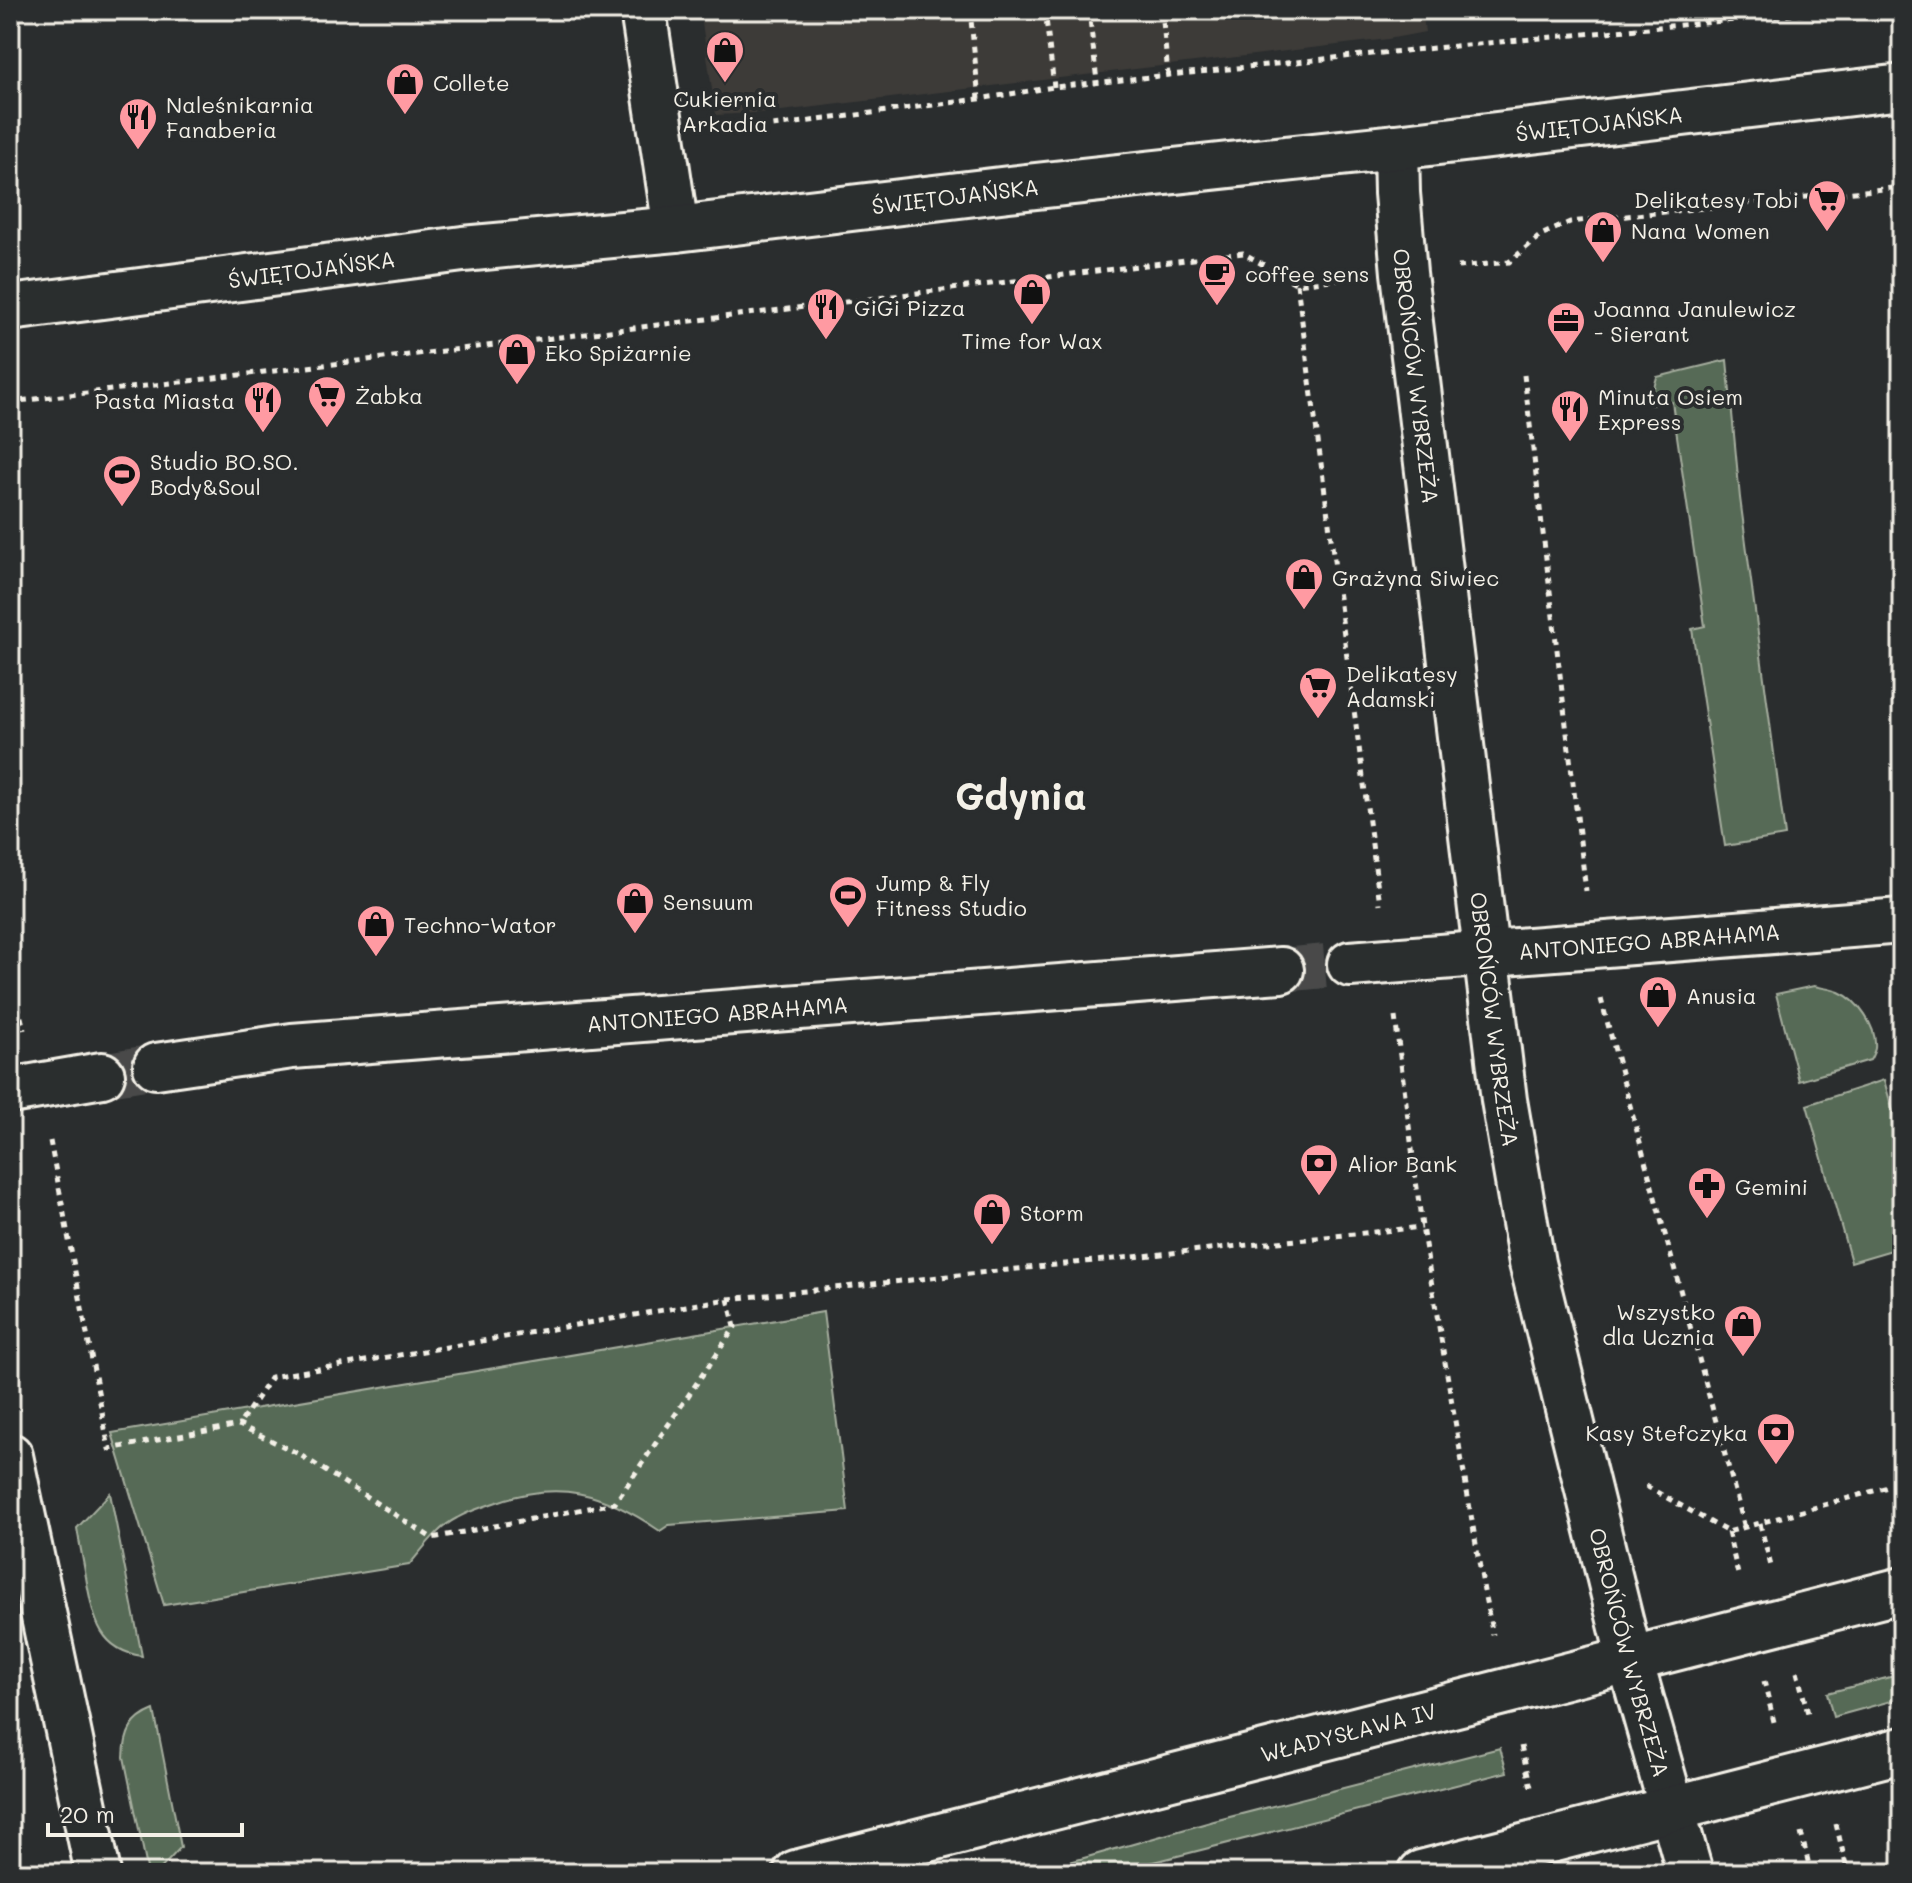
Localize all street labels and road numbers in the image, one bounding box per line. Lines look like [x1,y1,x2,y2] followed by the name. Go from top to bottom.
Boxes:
[1514,99,1684,147] street label: ŚWIĘTOJAŃSKA
[870,171,1040,220] street label: ŚWIĘTOJAŃSKA
[226,243,397,294] street label: ŚWIĘTOJAŃSKA
[1387,247,1446,505] street label: OBROŃCÓW WYBRZEŻA
[1464,890,1526,1149] street label: OBROŃCÓW WYBRZEŻA
[1517,916,1781,965] street label: ANTONIEGO ABRAHAMA
[585,989,849,1038] street label: ANTONIEGO ABRAHAMA
[1583,1525,1677,1780] street label: OBROŃCÓW WYBRZEŻA
[1257,1695,1439,1768] street label: WŁADYSŁAWA IV

